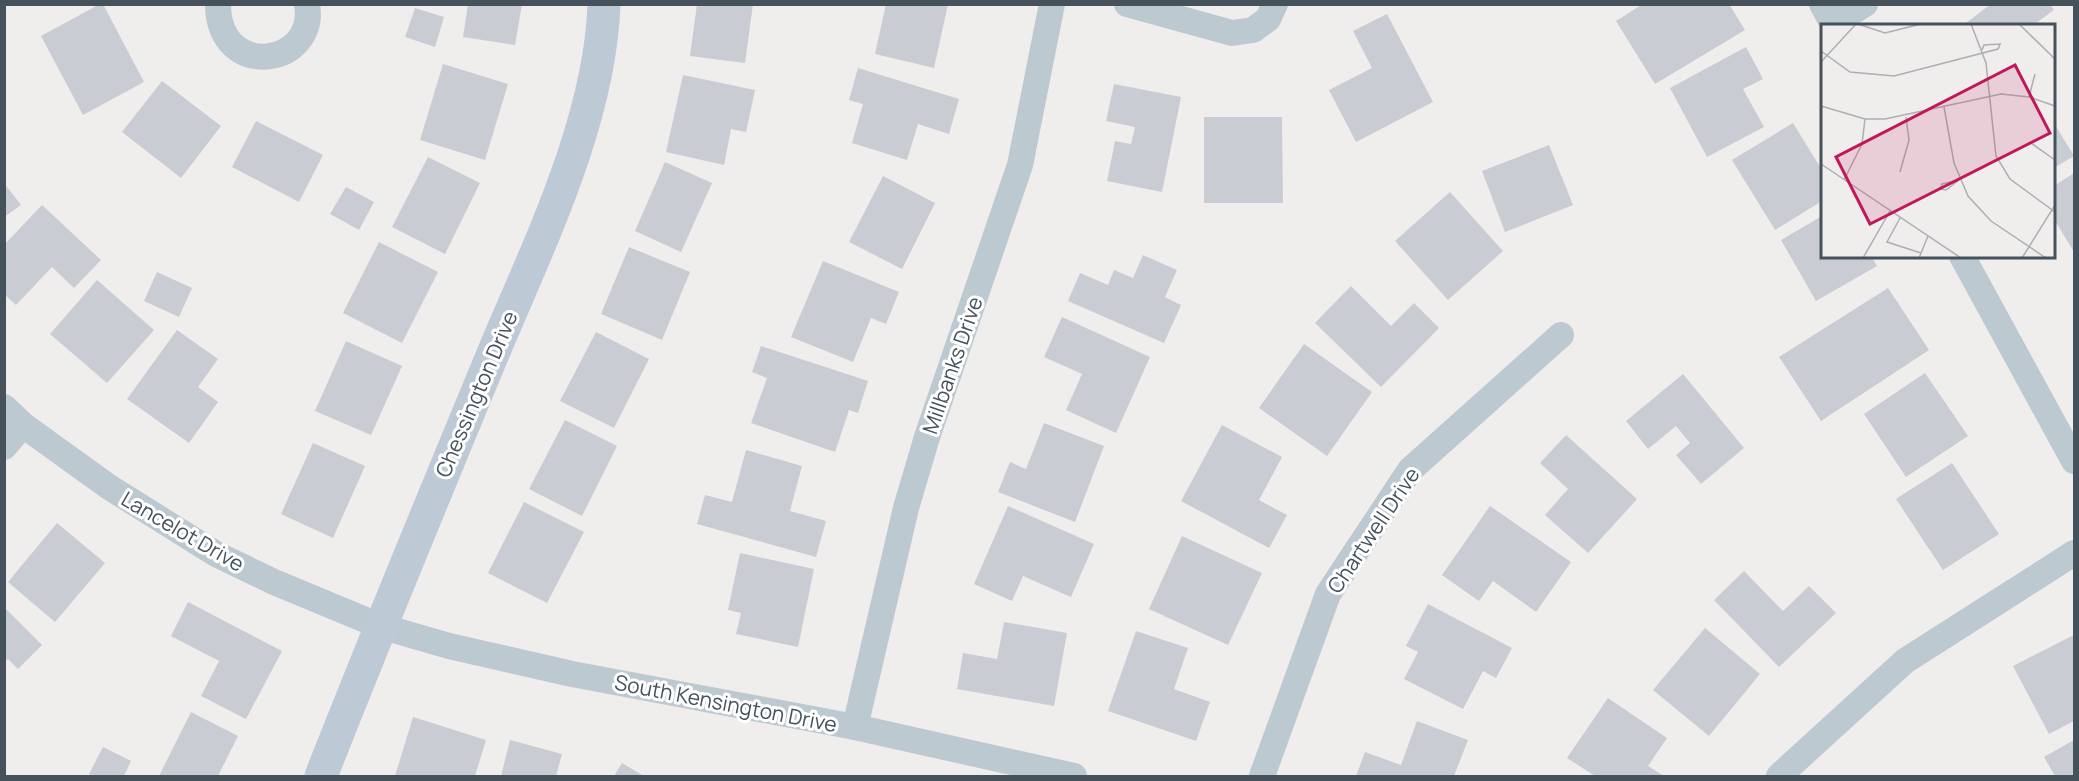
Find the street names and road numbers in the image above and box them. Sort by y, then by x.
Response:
street label: Millbanks Drive [915,293,989,437]
street label: Chessington Drive [428,307,524,481]
street label: Chartwell Drive [1321,462,1425,598]
street label: Lancelot Drive [117,485,249,577]
street label: South Kensington Drive [612,668,840,738]

